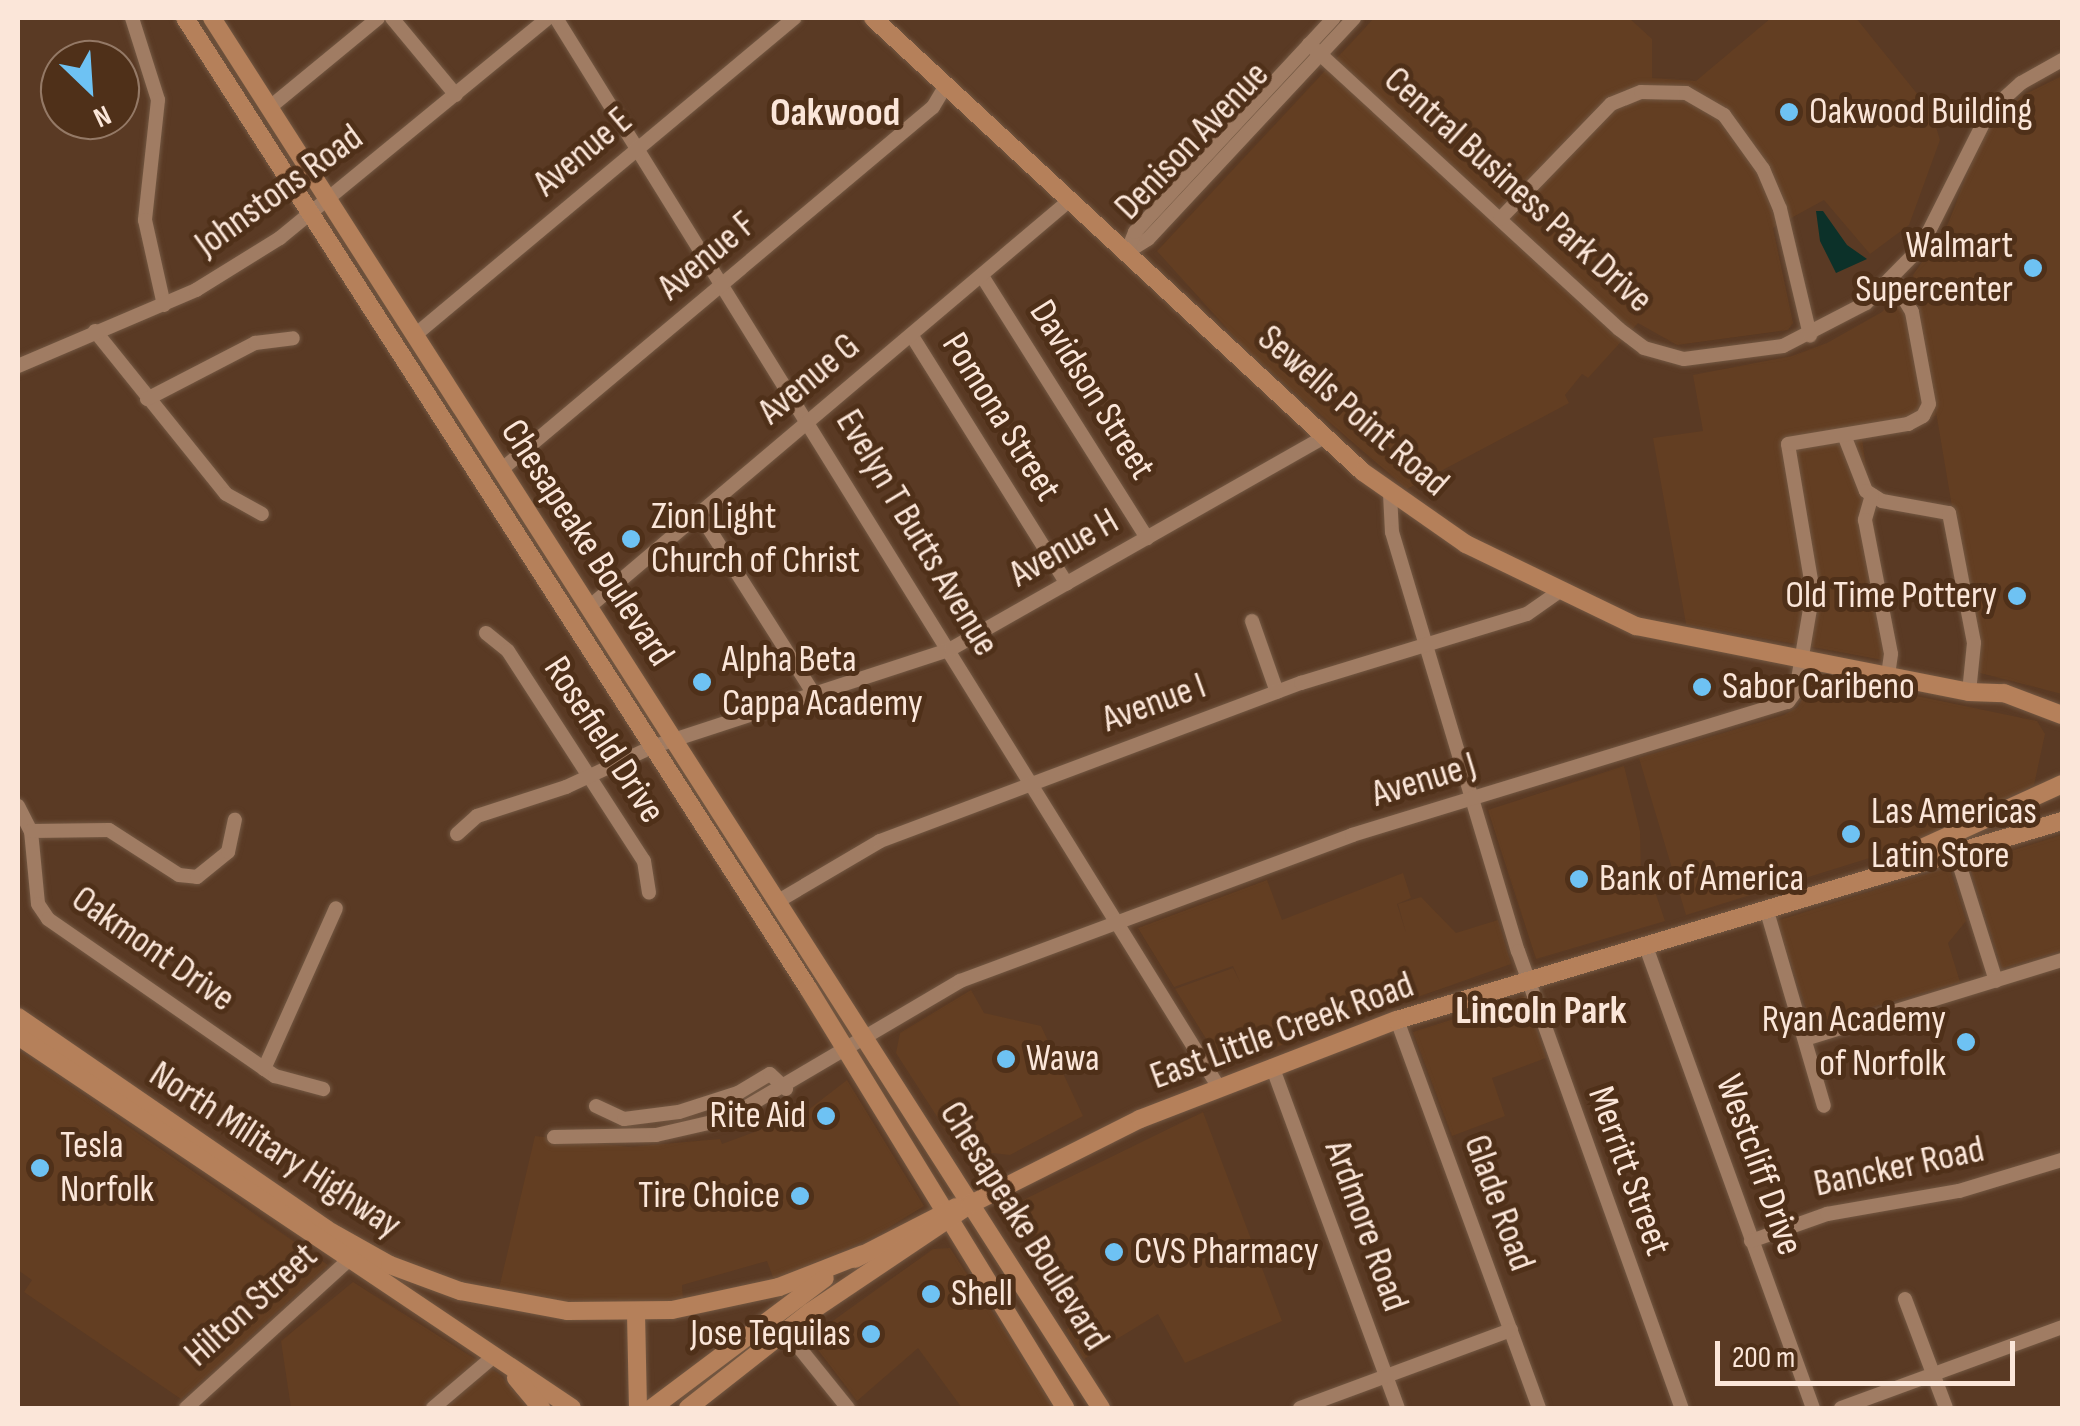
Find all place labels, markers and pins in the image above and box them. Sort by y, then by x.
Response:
place label: Oakwood Building [1809,89,2032,135]
marker: Oakwood Building [1778,101,1800,123]
place label: Walmart Supercenter [1855,223,2013,312]
marker: Walmart Supercenter [2022,257,2044,279]
place label: Zion Light Church of Christ [651,494,860,584]
marker: Zion Light Church of Christ [620,528,642,550]
place label: Old Time Pottery [1785,573,1997,619]
marker: Old Time Pottery [2006,585,2028,607]
place label: Alpha Beta Cappa Academy [722,637,923,726]
place label: Sabor Caribeno [1722,664,1915,710]
marker: Alpha Beta Cappa Academy [691,671,713,693]
marker: Sabor Caribeno [1691,676,1713,698]
place label: Las Americas Latin Store [1871,789,2037,878]
marker: Las Americas Latin Store [1840,823,1862,845]
place label: Bank of America [1599,856,1804,902]
marker: Bank of America [1568,868,1590,890]
place label: Ryan Academy of Norfolk [1762,997,1946,1086]
marker: Ryan Academy of Norfolk [1955,1031,1977,1053]
place label: Wawa [1026,1036,1100,1082]
marker: Wawa [995,1048,1017,1070]
place label: Rite Aid [710,1093,806,1139]
marker: Rite Aid [815,1105,837,1127]
place label: Tesla Norfolk [60,1123,154,1212]
marker: Tesla Norfolk [29,1157,51,1179]
place label: Tire Choice [638,1173,780,1219]
marker: Tire Choice [789,1185,811,1207]
place label: CVS Pharmacy [1134,1229,1319,1275]
marker: CVS Pharmacy [1103,1241,1125,1263]
place label: Shell [951,1271,1013,1317]
marker: Shell [920,1283,942,1305]
place label: Jose Tequilas [690,1311,851,1357]
marker: Jose Tequilas [860,1323,882,1345]

